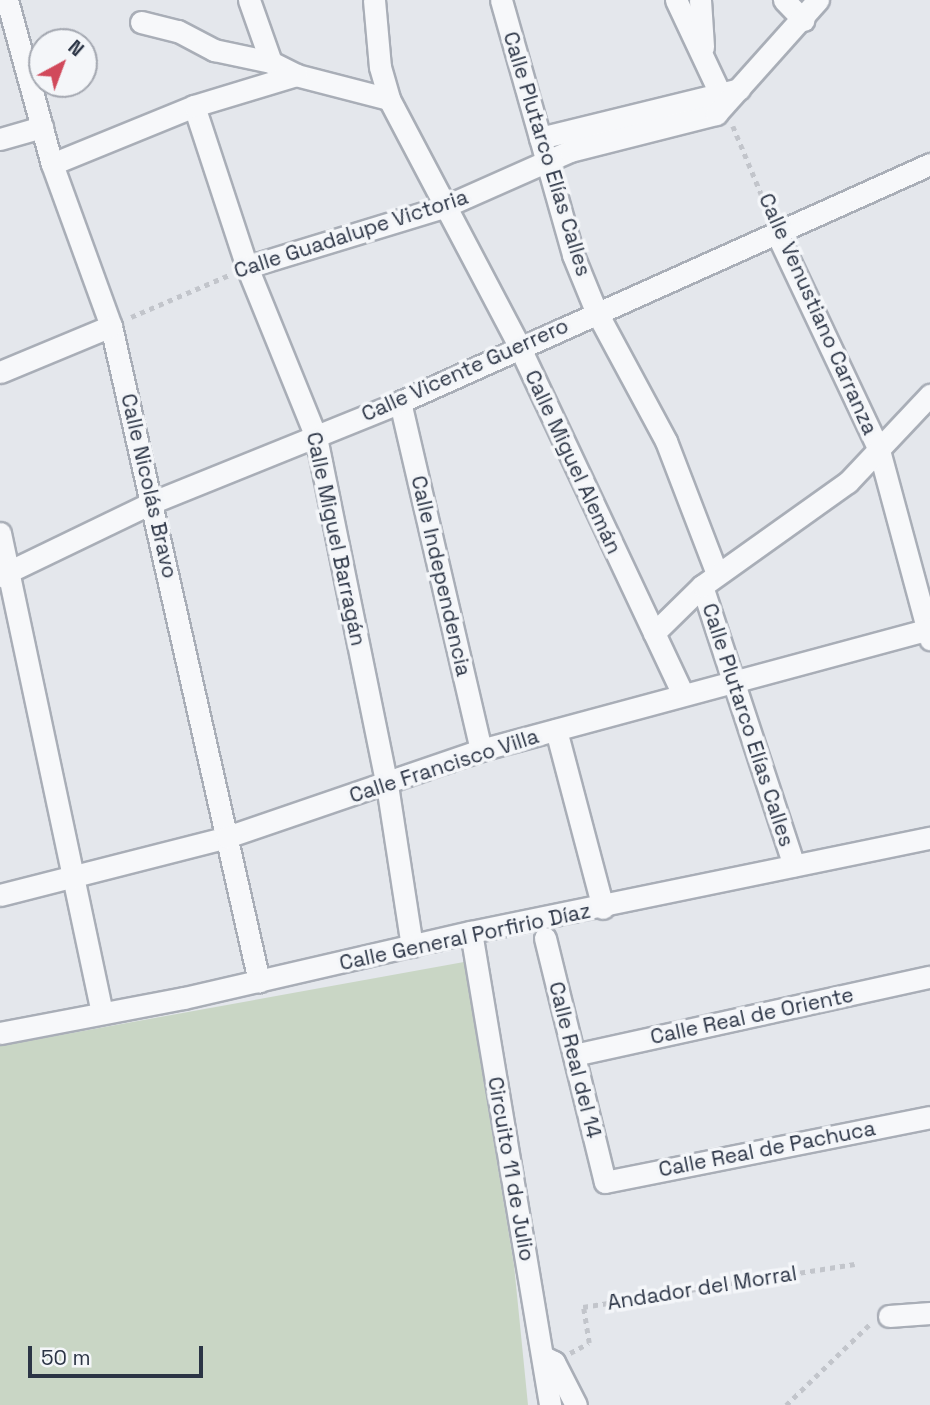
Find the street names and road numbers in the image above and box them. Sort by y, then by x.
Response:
street label: Calle Plutarco Elías Calles [498,29,596,279]
street label: Calle Guadalupe Victoria [231,184,471,284]
street label: Calle Venustiano Carranza [753,189,883,439]
street label: Calle Vicente Guerrero [358,313,572,427]
street label: Calle Miguel Alemán [519,366,627,558]
street label: Calle Nicolás Bravo [115,391,183,581]
street label: Calle Miguel Barragán [301,430,371,648]
street label: Calle Independencia [406,473,476,679]
street label: Calle Plutarco Elías Calles [697,600,799,850]
street label: Calle Francisco Villa [346,723,542,809]
street label: Calle General Porfirio Díaz [337,898,593,976]
street label: Calle Real del 14 [543,979,607,1141]
street label: Calle Real de Oriente [648,982,856,1050]
street label: Circuito 11 de Julio [482,1075,540,1263]
street label: Calle Real de Pachuca [656,1116,878,1182]
street label: Andador del Morral [605,1261,799,1315]

